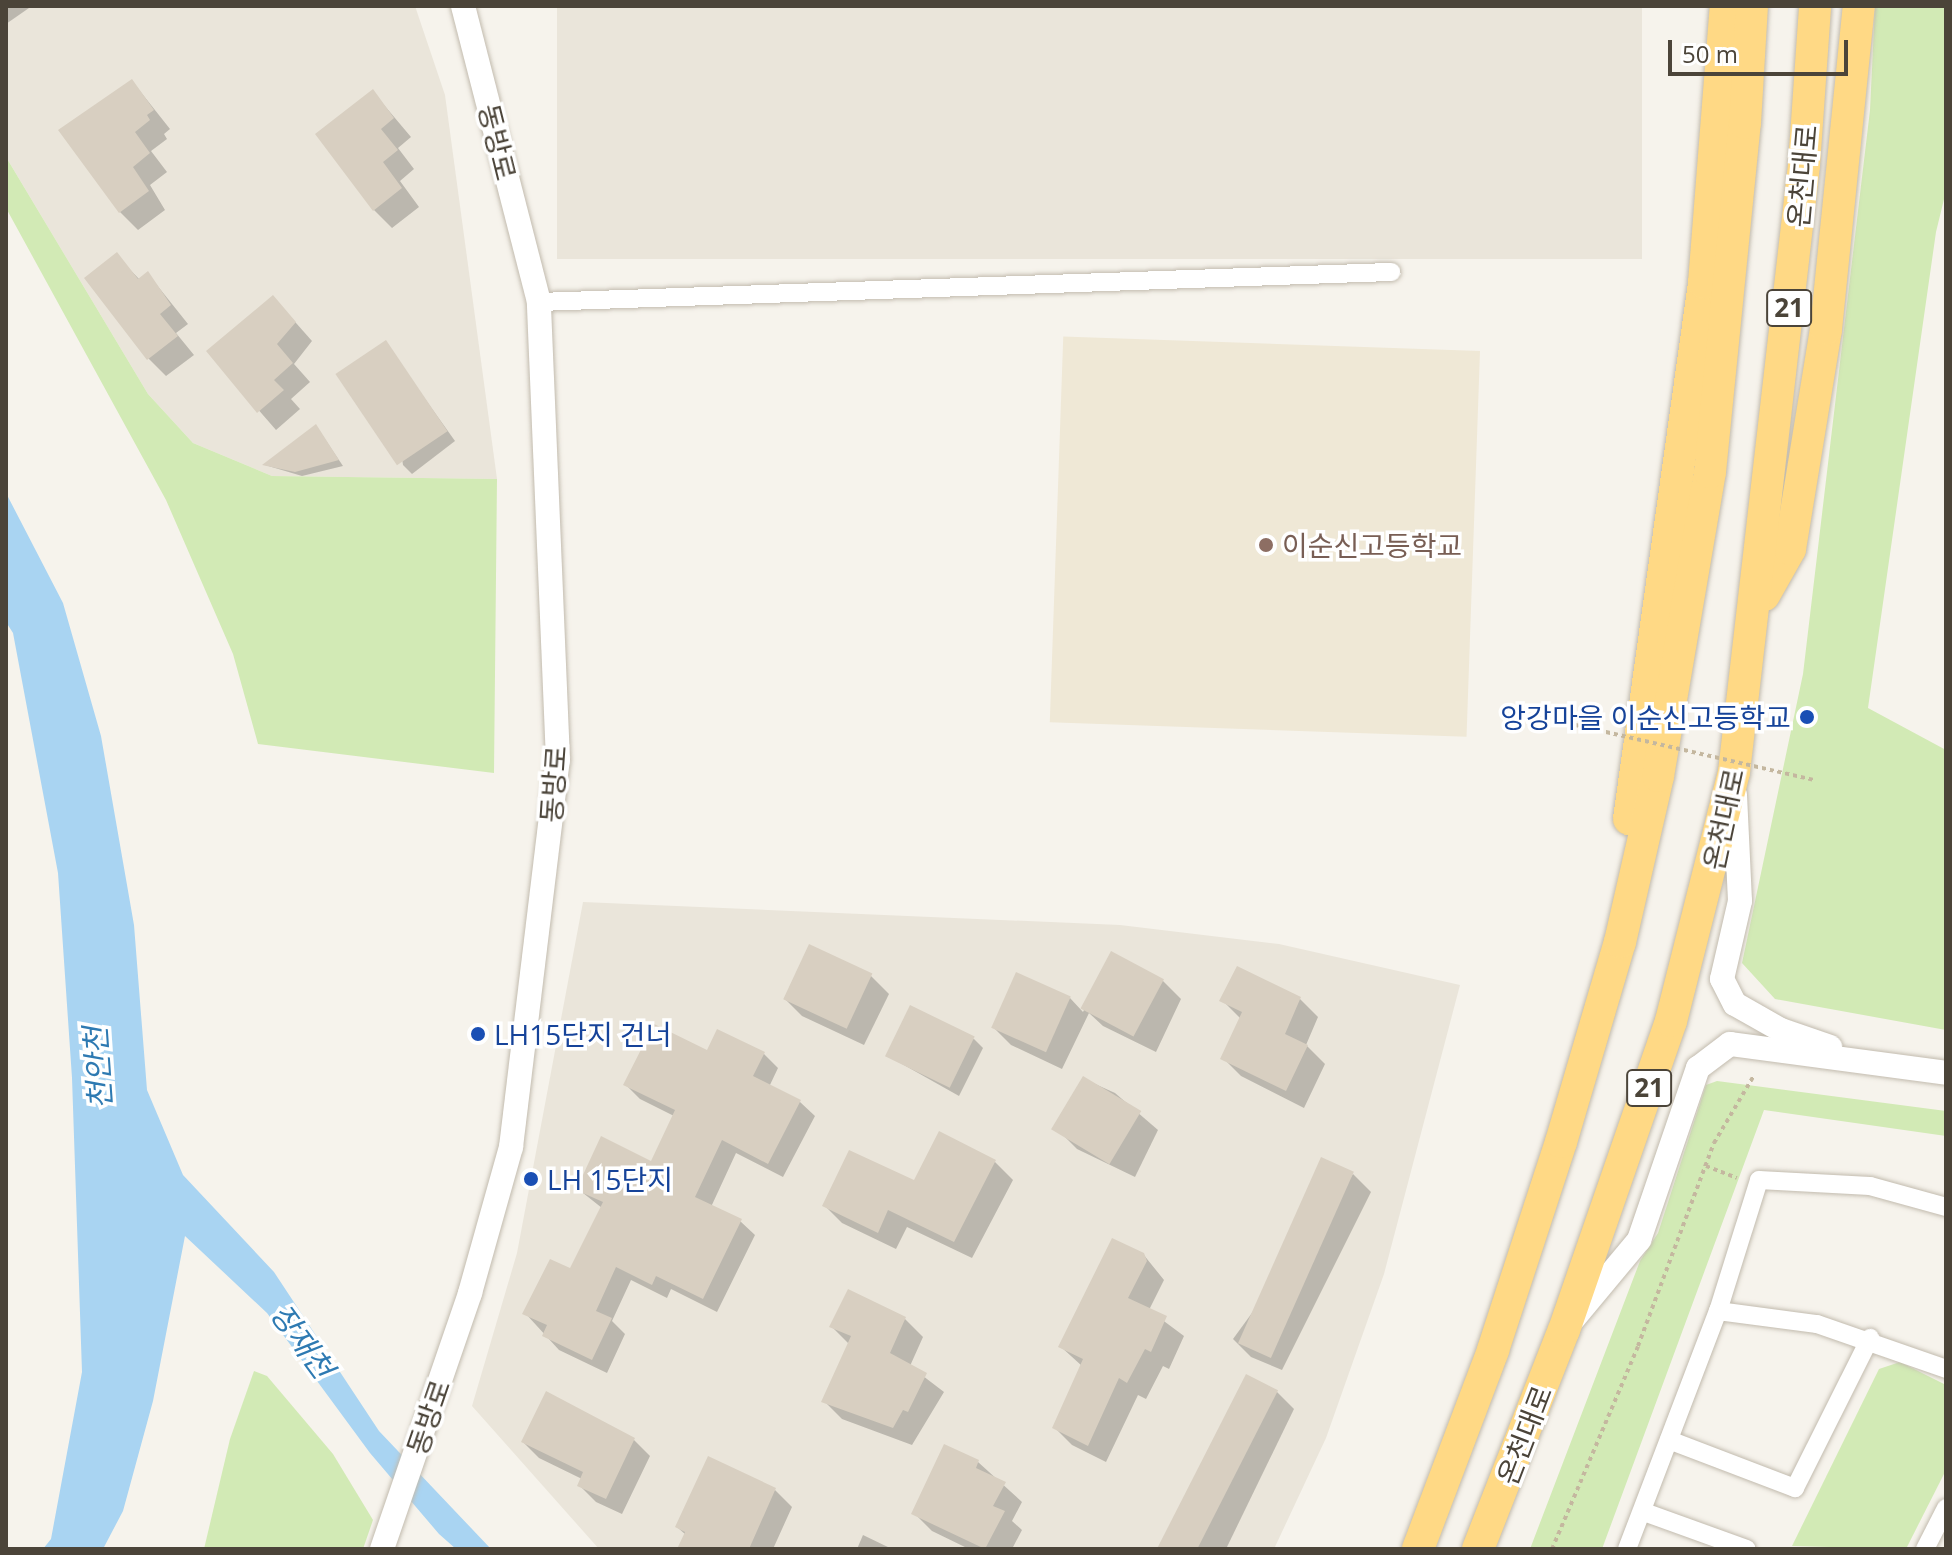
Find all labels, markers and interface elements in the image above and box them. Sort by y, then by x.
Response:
scale bar [1672,24,1852,74]
text: 50 m [1682,37,1738,70]
street label: 동방로 [472,100,524,184]
street label: 온천대로 [1781,123,1823,229]
road number: 21 [1765,286,1813,330]
place label: 이순신고등학교 [1282,528,1462,562]
marker: 이순신고등학교 [1257,536,1275,554]
place label: 앙강마을 이순신고등학교 [1500,700,1791,734]
marker: 앙강마을 이순신고등학교 [1798,708,1816,726]
street label: 동방로 [534,744,572,824]
street label: 온천대로 [1696,765,1750,873]
place label: LH15단지 건너 [494,1017,672,1051]
water label: 천안천 [77,1025,119,1111]
marker: LH15단지 건너 [469,1025,487,1043]
road number: 21 [1625,1066,1673,1110]
place label: LH 15단지 [547,1162,673,1196]
marker: LH 15단지 [522,1170,540,1188]
water label: 장재천 [263,1297,341,1385]
street label: 동방로 [400,1375,456,1459]
street label: 온천대로 [1490,1381,1558,1489]

